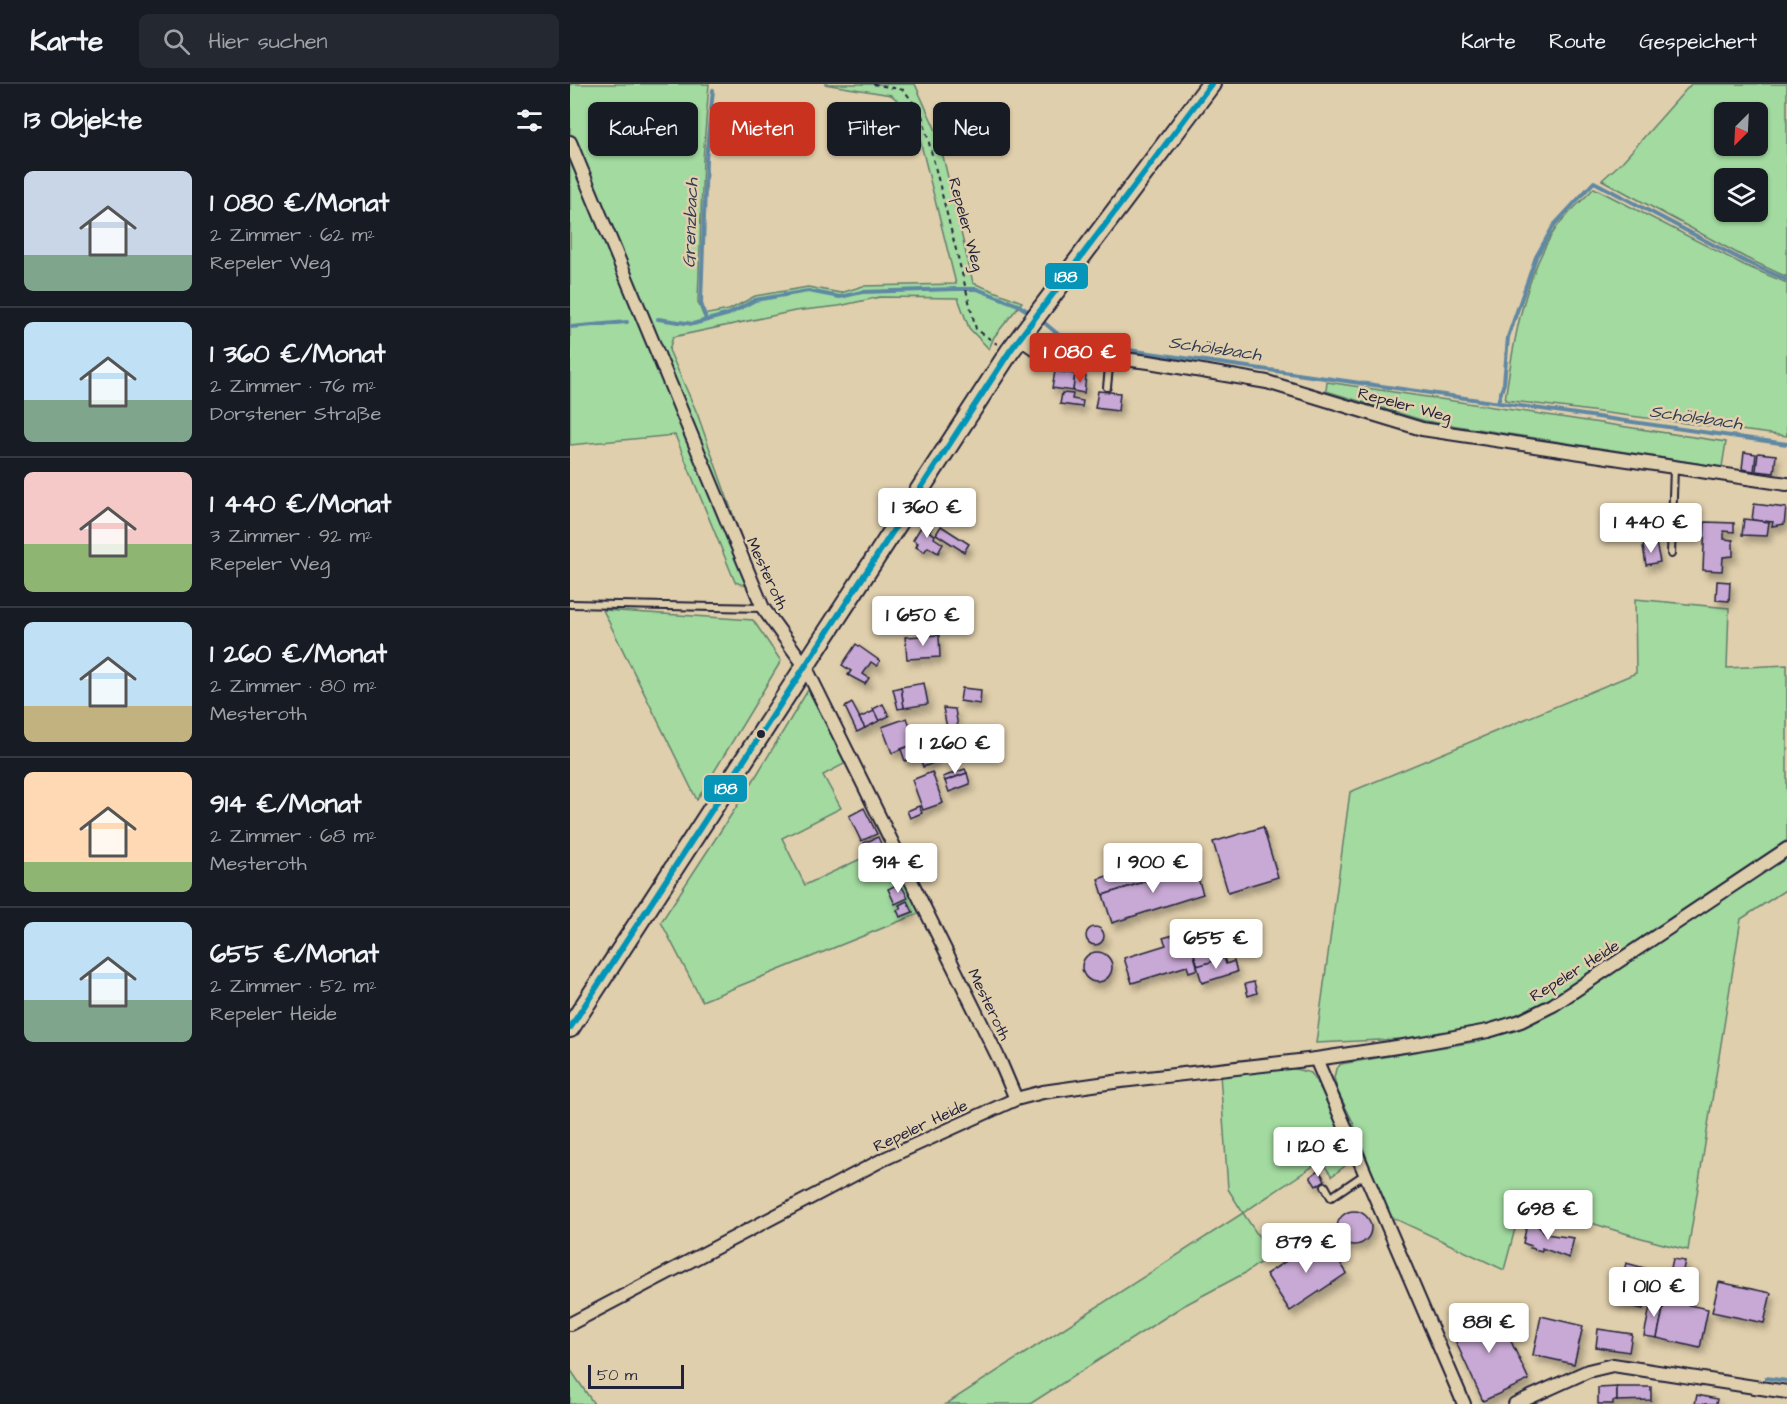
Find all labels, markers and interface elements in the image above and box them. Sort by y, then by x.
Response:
search box [139,14,559,68]
text: Karte [30,22,103,61]
icon: search [160,25,193,58]
text: Hier suchen [208,26,328,57]
text: Karte [1461,27,1516,56]
text: Route [1549,27,1606,56]
text: Gespeichert [1639,27,1757,56]
text: 13 Objekte [24,102,142,138]
chip: Kaufen [588,102,698,156]
chip: Mieten [710,102,815,156]
chip: Filter [827,102,921,156]
chip: Neu [933,102,1010,156]
north arrow [1714,102,1768,156]
map controls [1714,102,1768,222]
icon: filters [513,104,546,137]
button: layers [1714,168,1768,222]
street label: Repeler Weg [942,175,989,274]
water label: Grenzbach [676,177,705,268]
text: 1 080 €/Monat [210,185,389,221]
icon: home [72,195,144,267]
text: 2 Zimmer · 62 m² [210,221,375,249]
text: Repeler Weg [210,249,330,277]
line badge: 188 [1044,262,1089,290]
text: 188 [1055,266,1078,288]
water label: Schölsbach [1167,330,1264,368]
pin: 1 080 € [1025,333,1135,384]
text: 1 360 €/Monat [210,336,385,372]
text: 1 080 € [1044,338,1116,366]
icon: home [72,346,144,418]
text: 2 Zimmer · 76 m² [210,372,376,400]
street label: Repeler Weg [1355,382,1454,429]
water label: Schölsbach [1648,399,1745,437]
text: Dorstener Straße [210,400,381,428]
text: 1 440 €/Monat [210,486,391,522]
pin: 1 360 € [872,488,982,539]
text: 1 360 € [892,493,962,521]
icon: home [72,496,144,568]
pin: 1 440 € [1596,503,1706,554]
text: 1 440 € [1614,508,1688,536]
text: 3 Zimmer · 92 m² [210,522,373,550]
street label: Mesteroth [741,534,793,613]
text: Repeler Weg [210,550,330,578]
pin: 1 650 € [868,596,978,647]
text: 1 650 € [886,601,960,629]
text: 1 260 €/Monat [210,636,387,672]
icon: home [72,646,144,718]
text: 2 Zimmer · 80 m² [210,672,377,700]
text: Mesteroth [210,700,307,728]
pin: 1 260 € [900,724,1010,775]
unlabelled marker [755,728,767,740]
text: 1 260 € [919,729,991,757]
line badge: 188 [703,774,748,803]
text: 188 [715,778,738,800]
text: 914 €/Monat [210,786,362,822]
icon: home [72,796,144,868]
text: 2 Zimmer · 68 m² [210,822,377,850]
pin: 914 € [856,843,940,894]
pin: 1 900 € [1098,843,1208,894]
text: 914 € [872,848,924,876]
text: 1 900 € [1117,848,1189,876]
text: Mesteroth [210,850,307,878]
pin: 655 € [1174,919,1258,970]
text: 655 € [1184,924,1248,952]
street label: Repeler Heide [1526,934,1624,1007]
text: 655 €/Monat [210,936,379,972]
icon: home [72,946,144,1018]
street label: Mesteroth [962,965,1016,1044]
text: 2 Zimmer · 52 m² [210,972,377,1000]
text: Repeler Heide [210,1000,337,1028]
street label: Repeler Heide [870,1094,971,1157]
pin: 1 120 € [1263,1127,1373,1178]
text: 1 120 € [1287,1132,1349,1160]
pin: 698 € [1506,1190,1590,1241]
text: 698 € [1518,1195,1578,1223]
pin: 879 € [1264,1223,1348,1274]
text: 879 € [1276,1228,1336,1256]
pin: 1 010 € [1599,1267,1709,1318]
text: 1 010 € [1623,1272,1685,1300]
pin: 881 € [1447,1303,1531,1354]
text: 881 € [1463,1308,1515,1336]
scale bar [588,1362,684,1390]
text: 50 m [597,1364,637,1386]

